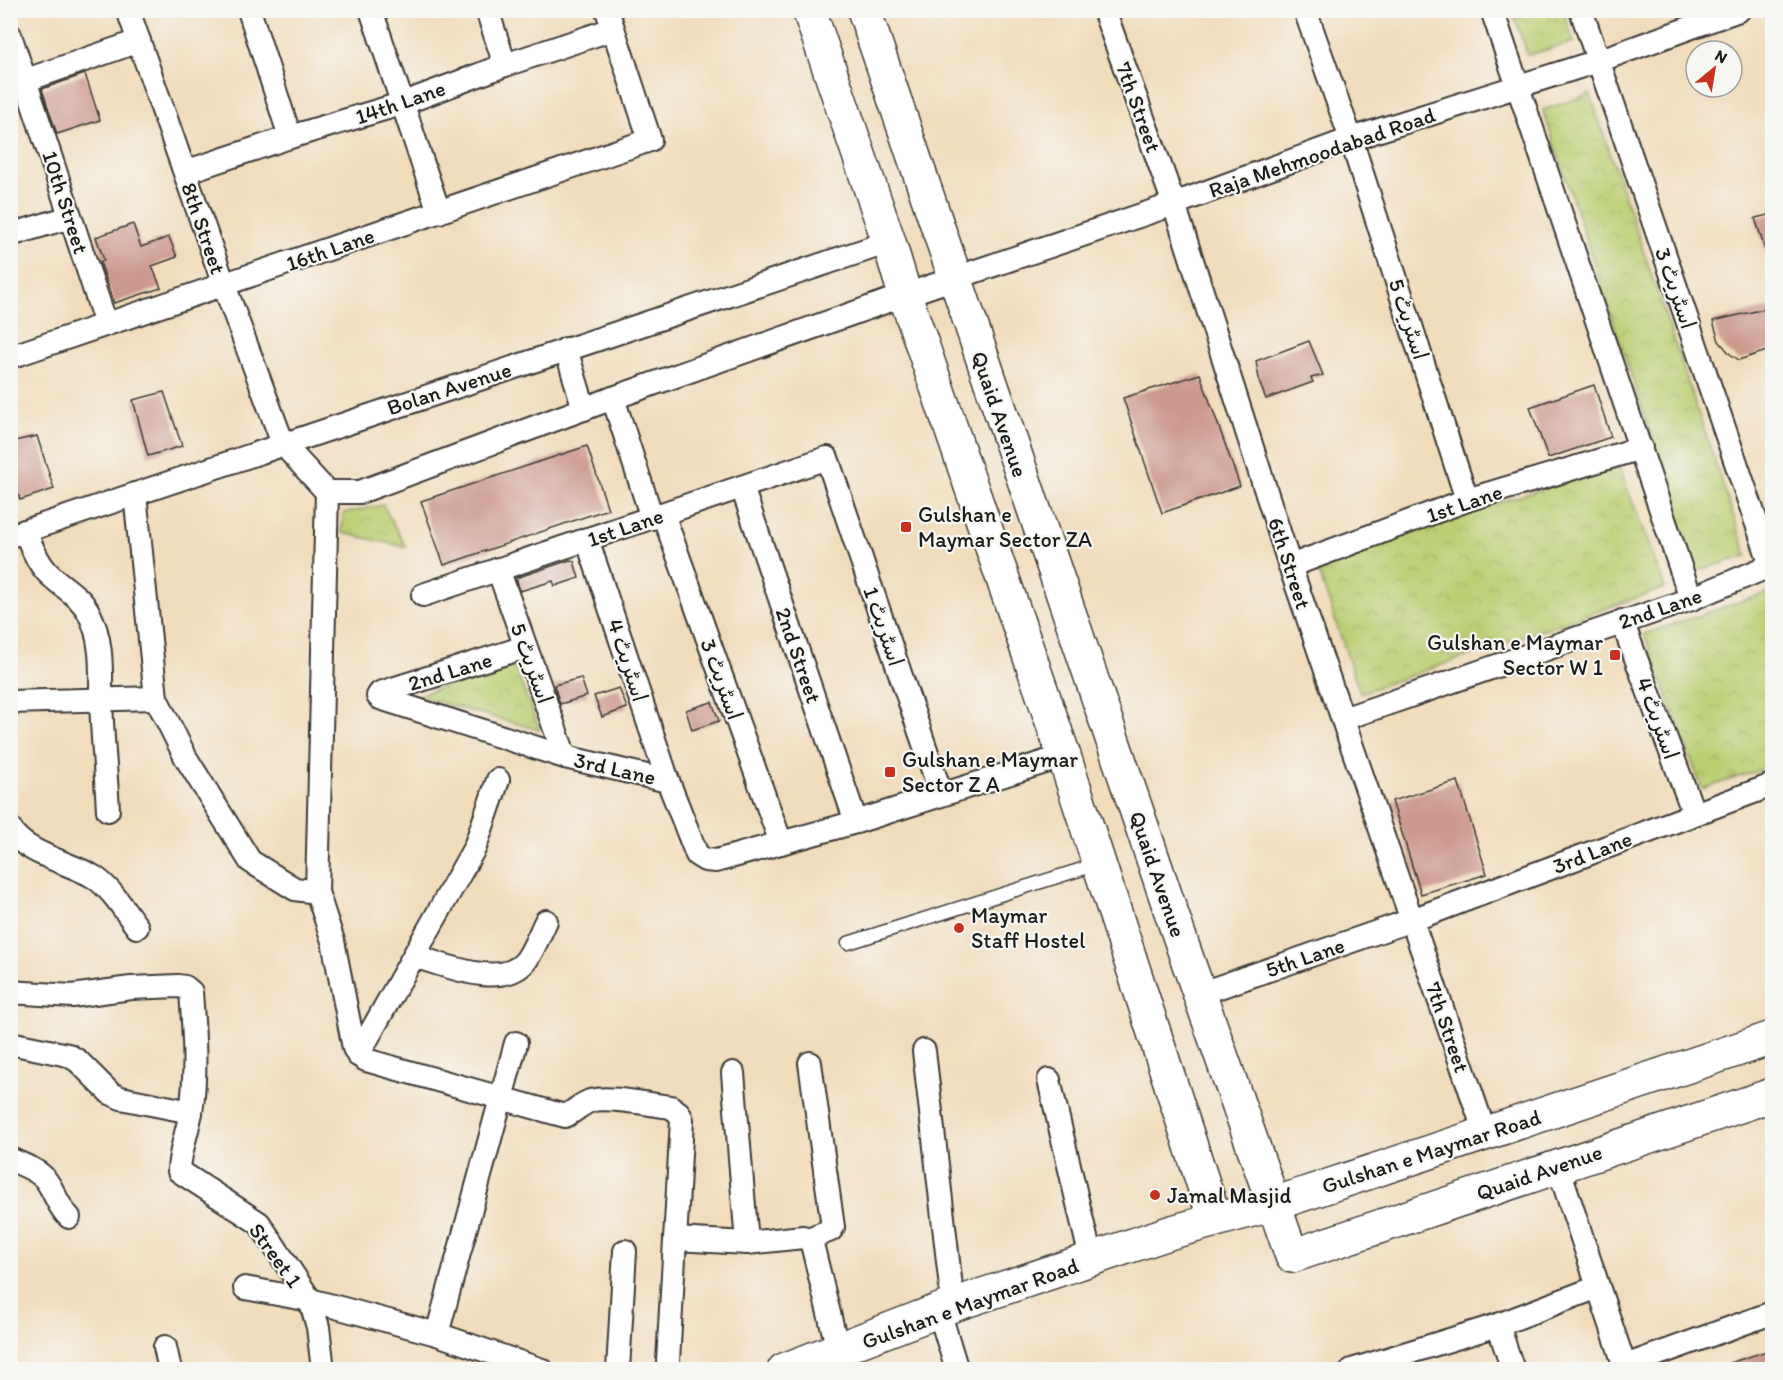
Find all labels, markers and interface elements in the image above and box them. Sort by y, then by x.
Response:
north arrow [1684,39,1744,99]
text: N [1712,46,1731,67]
street label: 7th Street [1110,58,1167,156]
street label: 14th Lane [352,75,449,130]
street label: Raja Mehmoodabad Road [1205,101,1439,204]
street label: 10th Street [36,147,95,257]
street label: 8th Street [175,179,232,277]
street label: 16th Lane [282,222,378,277]
street label: اسٹریٹ 3 [1649,244,1702,332]
street label: اسٹریٹ 5 [1383,275,1434,363]
street label: Quaid Avenue [965,348,1034,481]
street label: Bolan Avenue [384,356,515,421]
street label: 1st Lane [1423,478,1506,529]
place label: Gulshan e Maymar Sector ZA [918,501,1092,553]
street label: 1st Lane [584,502,667,553]
street label: 6th Street [1262,514,1317,612]
marker: Gulshan e Maymar Sector ZA [899,520,913,534]
street label: 2nd Lane [1615,582,1705,635]
street label: اسٹریٹ 1 [857,583,910,669]
street label: 2nd Street [770,604,827,706]
street label: اسٹریٹ 4 [602,615,654,705]
street label: اسٹریٹ 5 [505,619,559,707]
place label: Gulshan e Maymar Sector W 1 [1427,629,1603,681]
street label: اسٹریٹ 3 [694,635,749,723]
street label: 2nd Lane [405,646,495,697]
marker: Gulshan e Maymar Sector W 1 [1608,648,1622,662]
street label: اسٹریٹ 4 [1630,673,1685,763]
street label: 3rd Lane [571,746,658,791]
place label: Gulshan e Maymar Sector Z A [902,746,1078,798]
marker: Gulshan e Maymar Sector Z A [883,765,897,779]
street label: Quaid Avenue [1123,808,1192,941]
street label: 3rd Lane [1549,825,1636,880]
place label: Maymar Staff Hostel [971,902,1085,954]
marker: Maymar Staff Hostel [952,921,966,935]
street label: 5th Lane [1262,931,1348,984]
street label: 7th Street [1419,978,1476,1076]
street label: Gulshan e Maymar Road [1318,1103,1544,1200]
street label: Quaid Avenue [1473,1138,1606,1207]
place label: Jamal Masjid [1167,1182,1291,1209]
marker: Jamal Masjid [1148,1188,1162,1202]
street label: Street 1 [243,1218,308,1293]
street label: Gulshan e Maymar Road [858,1252,1082,1355]

